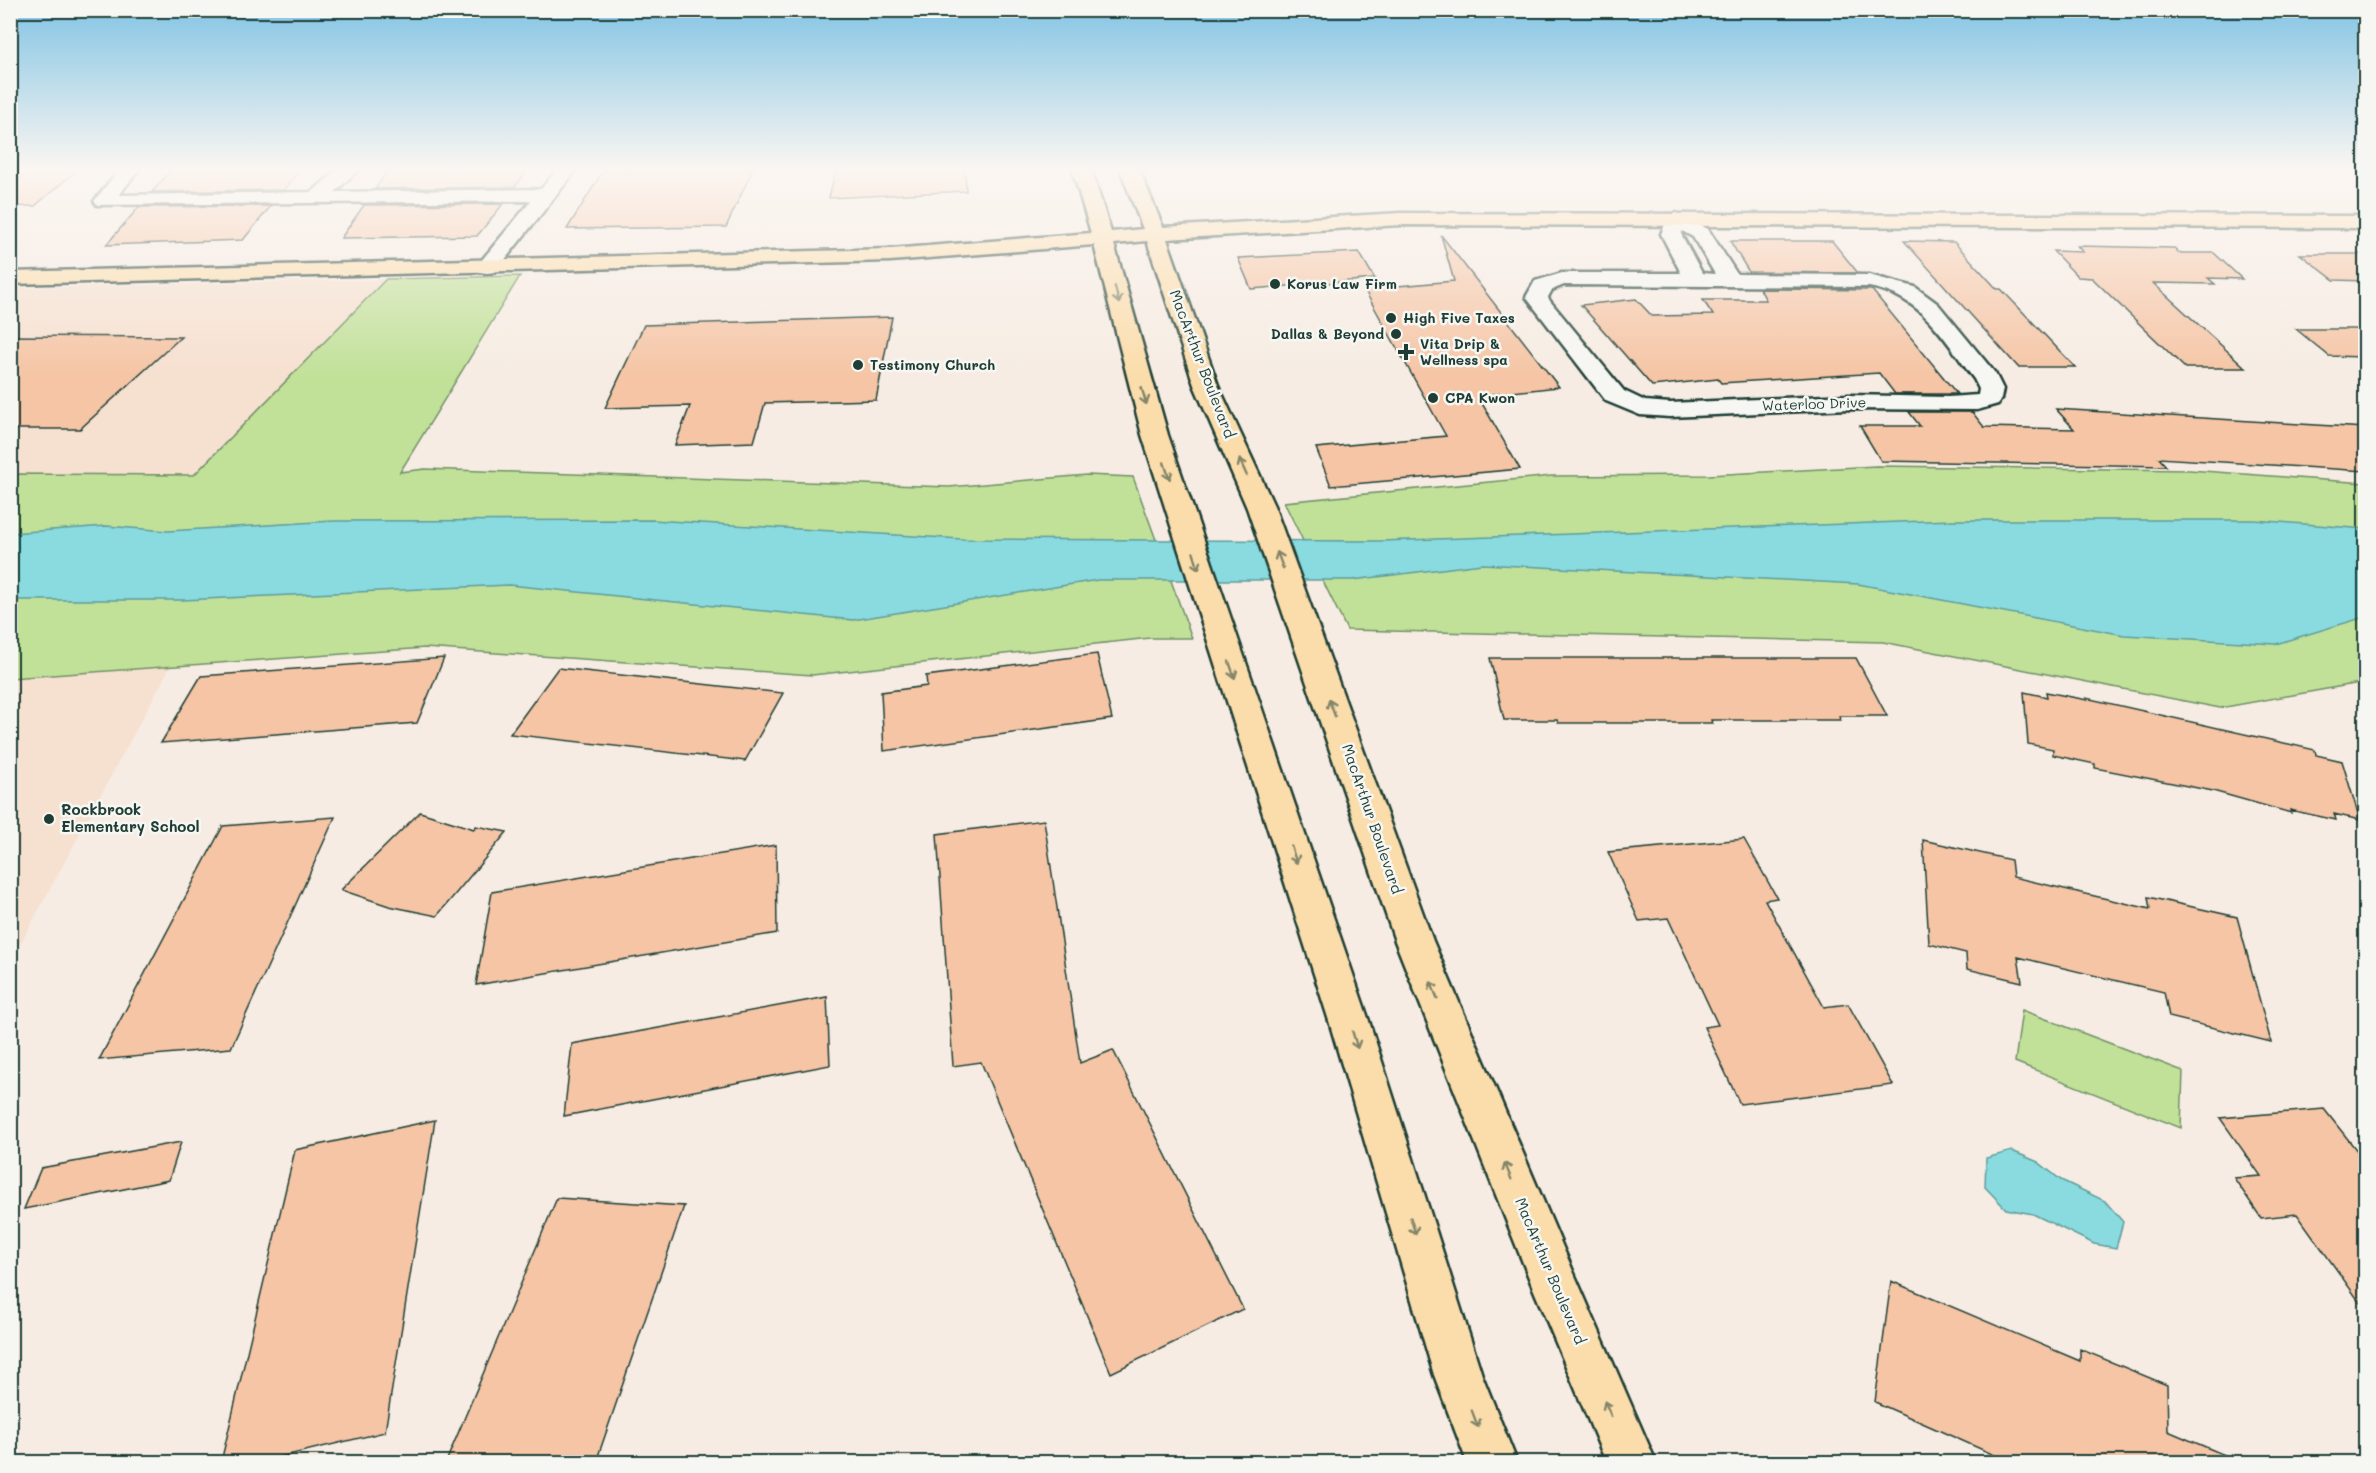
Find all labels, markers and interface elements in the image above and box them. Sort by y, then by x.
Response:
place label: Korus Law Firm [1287,274,1397,293]
marker: Korus Law Firm [1268,277,1282,291]
one-way arrow [1111,285,1123,304]
street label: MacArthur Boulevard [1165,287,1240,441]
place label: High Five Taxes [1403,308,1515,327]
marker: High Five Taxes [1384,311,1398,325]
place label: Dallas & Beyond [1271,324,1384,343]
marker: Dallas & Beyond [1389,327,1403,341]
place label: Vita Drip & Wellness spa [1420,334,1508,369]
marker: Vita Drip & Wellness spa [1397,343,1415,361]
place label: Testimony Church [870,355,995,374]
marker: Testimony Church [851,358,865,372]
one-way arrow [1139,386,1150,405]
place label: CPA Kwon [1445,388,1515,407]
marker: CPA Kwon [1426,391,1440,405]
street label: Waterloo Drive [1761,392,1867,415]
one-way arrow [1236,458,1248,476]
one-way arrow [1163,461,1174,480]
one-way arrow [1191,551,1202,570]
one-way arrow [1274,551,1285,570]
one-way arrow [1227,660,1238,679]
one-way arrow [1326,699,1337,718]
street label: MacArthur Boulevard [1338,741,1408,896]
place label: Rockbrook Elementary School [61,799,200,836]
marker: Rockbrook Elementary School [42,812,56,826]
one-way arrow [1289,845,1300,864]
one-way arrow [1428,982,1439,1000]
one-way arrow [1350,1030,1361,1049]
one-way arrow [1502,1162,1513,1181]
street label: MacArthur Boulevard [1511,1194,1591,1347]
one-way arrow [1408,1216,1419,1235]
one-way arrow [1602,1400,1613,1418]
one-way arrow [1471,1409,1482,1427]

